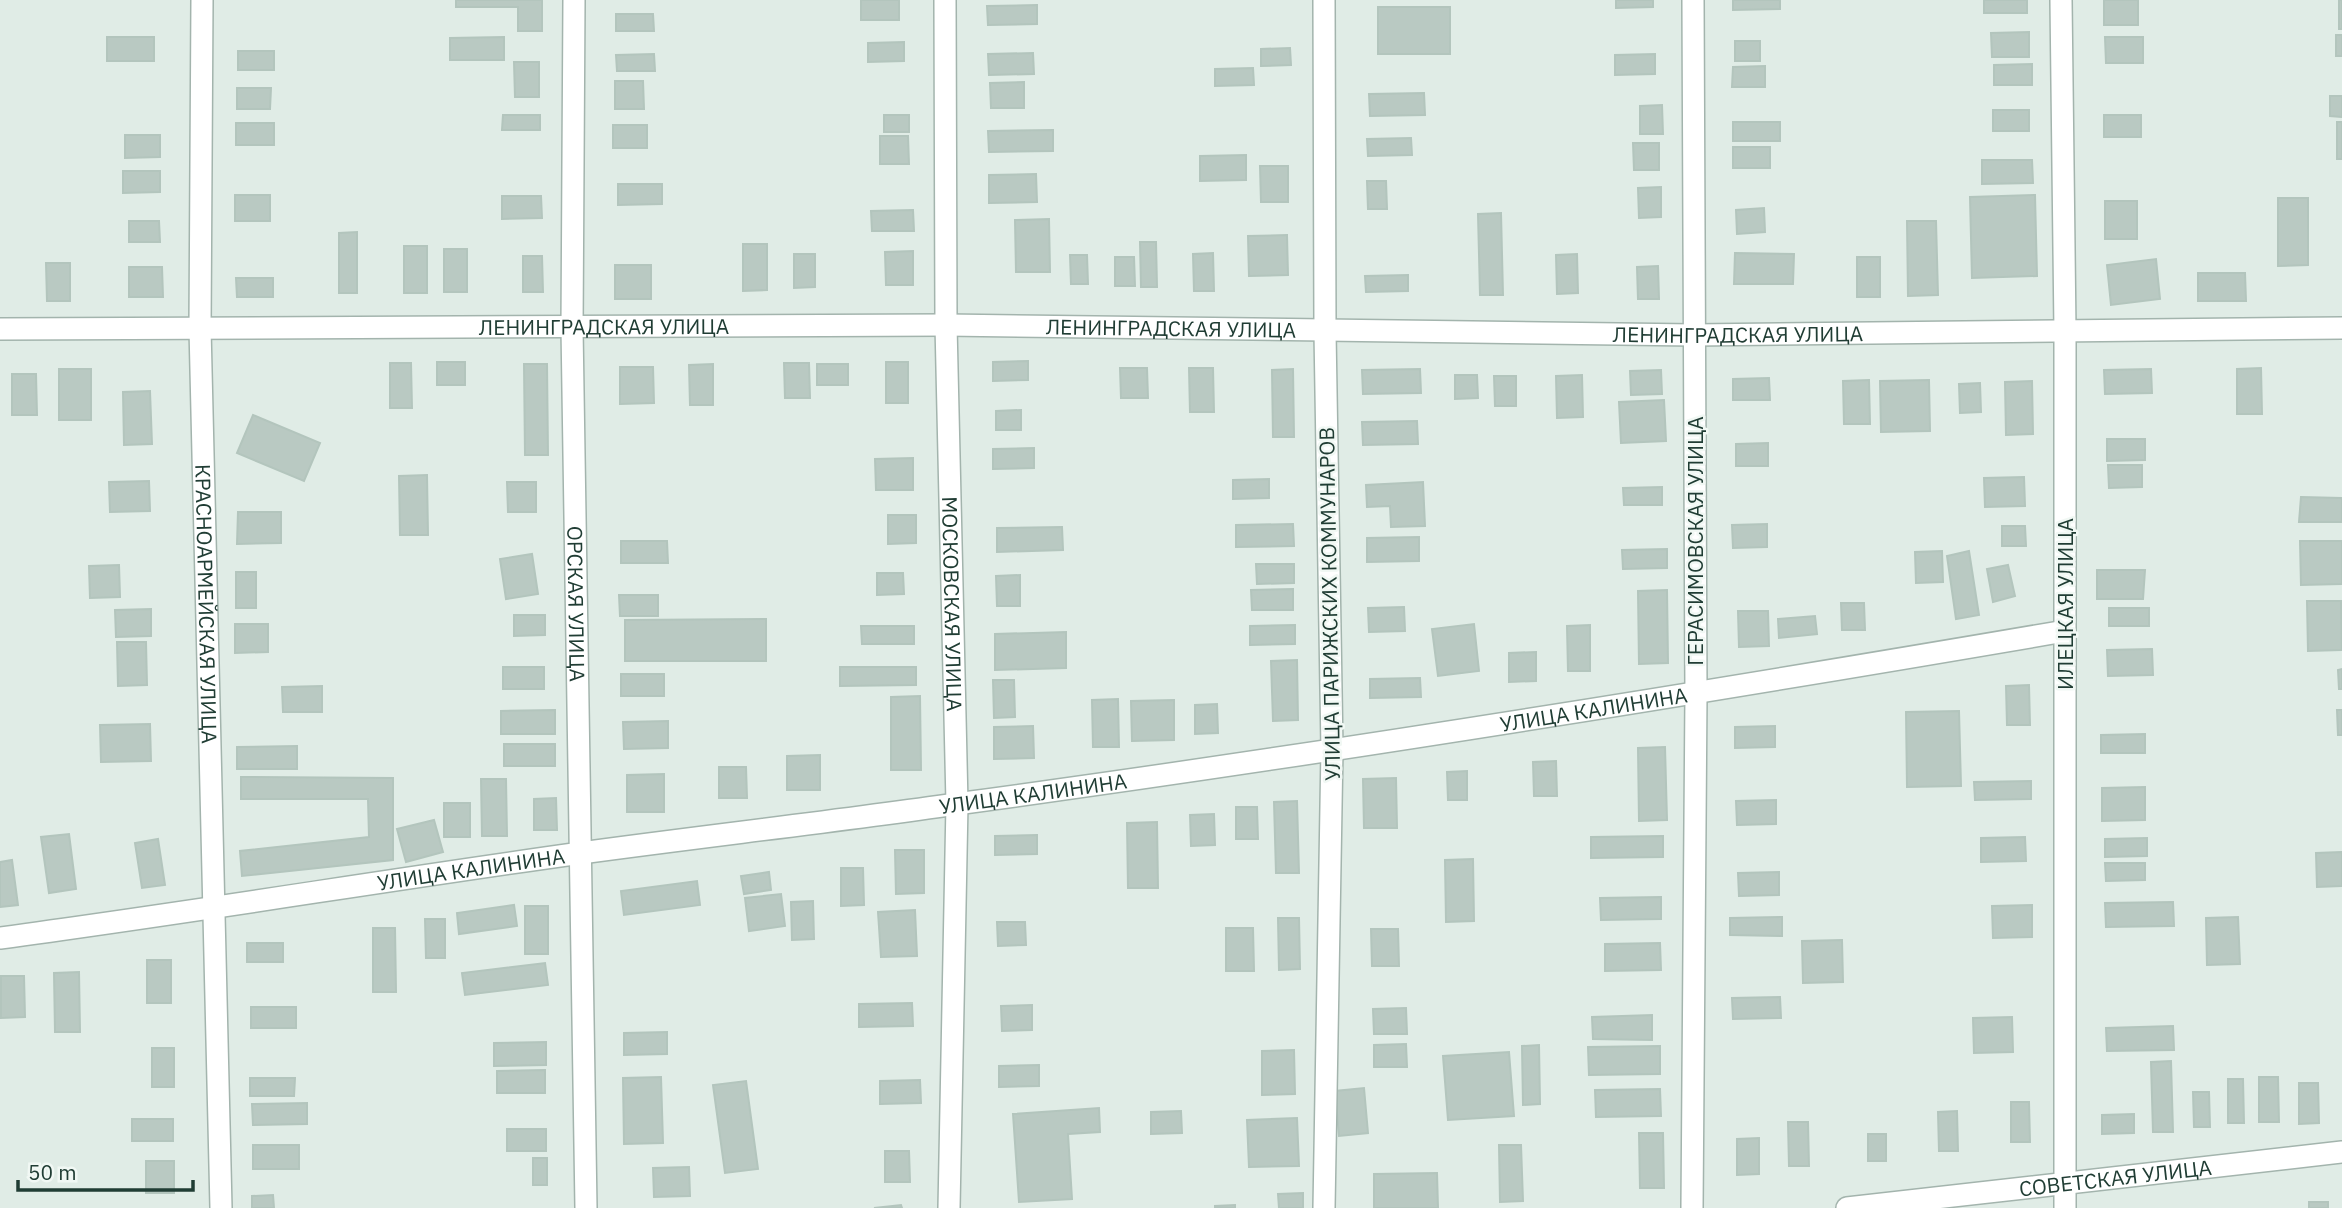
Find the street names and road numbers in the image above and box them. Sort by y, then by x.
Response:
street label: ЛЕНИНГРАДСКАЯ УЛИЦА [479,312,729,341]
street label: ЛЕНИНГРАДСКАЯ УЛИЦА [1046,312,1296,344]
street label: ЛЕНИНГРАДСКАЯ УЛИЦА [1613,319,1863,349]
street label: ГЕРАСИМОВСКАЯ УЛИЦА [1681,416,1709,666]
street label: УЛИЦА ПАРИЖСКИХ КОММУНАРОВ [1312,427,1346,781]
street label: КРАСНОАРМЕЙСКАЯ УЛИЦА [189,464,224,744]
street label: МОСКОВСКАЯ УЛИЦА [936,496,969,712]
street label: ИЛЕЦКАЯ УЛИЦА [2051,518,2079,690]
street label: ОРСКАЯ УЛИЦА [561,526,592,682]
street label: УЛИЦА КАЛИНИНА [1498,680,1689,738]
street label: УЛИЦА КАЛИНИНА [937,766,1129,820]
street label: УЛИЦА КАЛИНИНА [375,841,567,897]
street label: СОВЕТСКАЯ УЛИЦА [2018,1153,2213,1202]

